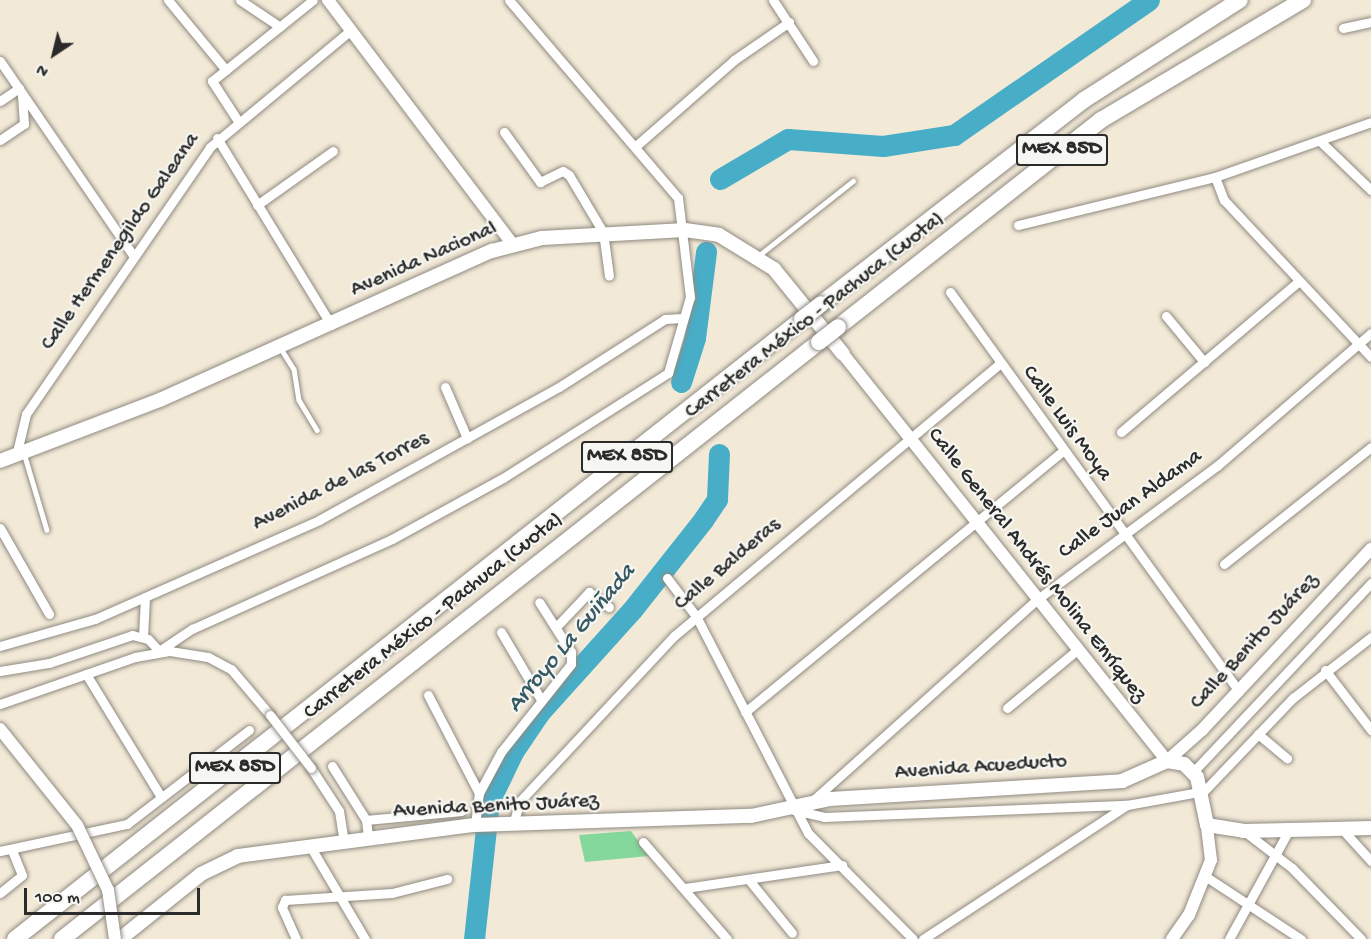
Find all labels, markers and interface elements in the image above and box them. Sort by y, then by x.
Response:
north arrow [24,24,84,84]
text: N [34,58,53,80]
street label: Calle Hermenegildo Galeana [36,128,206,356]
road number: MEX 85D [1016,132,1108,168]
street label: Carretera México - Pachuca (Cuota) [680,206,950,426]
street label: Avenida Nacional [347,216,501,304]
street label: Calle Luis Moya [1015,361,1117,487]
street label: Calle General Andrés Molina Enríquez [920,423,1152,709]
street label: Avenida de las Torres [248,426,434,538]
road number: MEX 85D [580,439,674,475]
street label: Calle Juan Aldama [1054,444,1208,566]
street label: Carretera México - Pachuca (Cuota) [299,507,569,727]
street label: Calle Balderas [669,513,787,617]
water label: Arroyo La Guiñada [501,559,643,719]
street label: Calle Benito Juárez [1185,568,1325,716]
street label: Avenida Acueducto [894,749,1068,787]
road number: MEX 85D [188,750,282,786]
street label: Avenida Benito Juárez [392,788,600,826]
scale bar [27,876,202,914]
text: 100 m [35,888,80,909]

